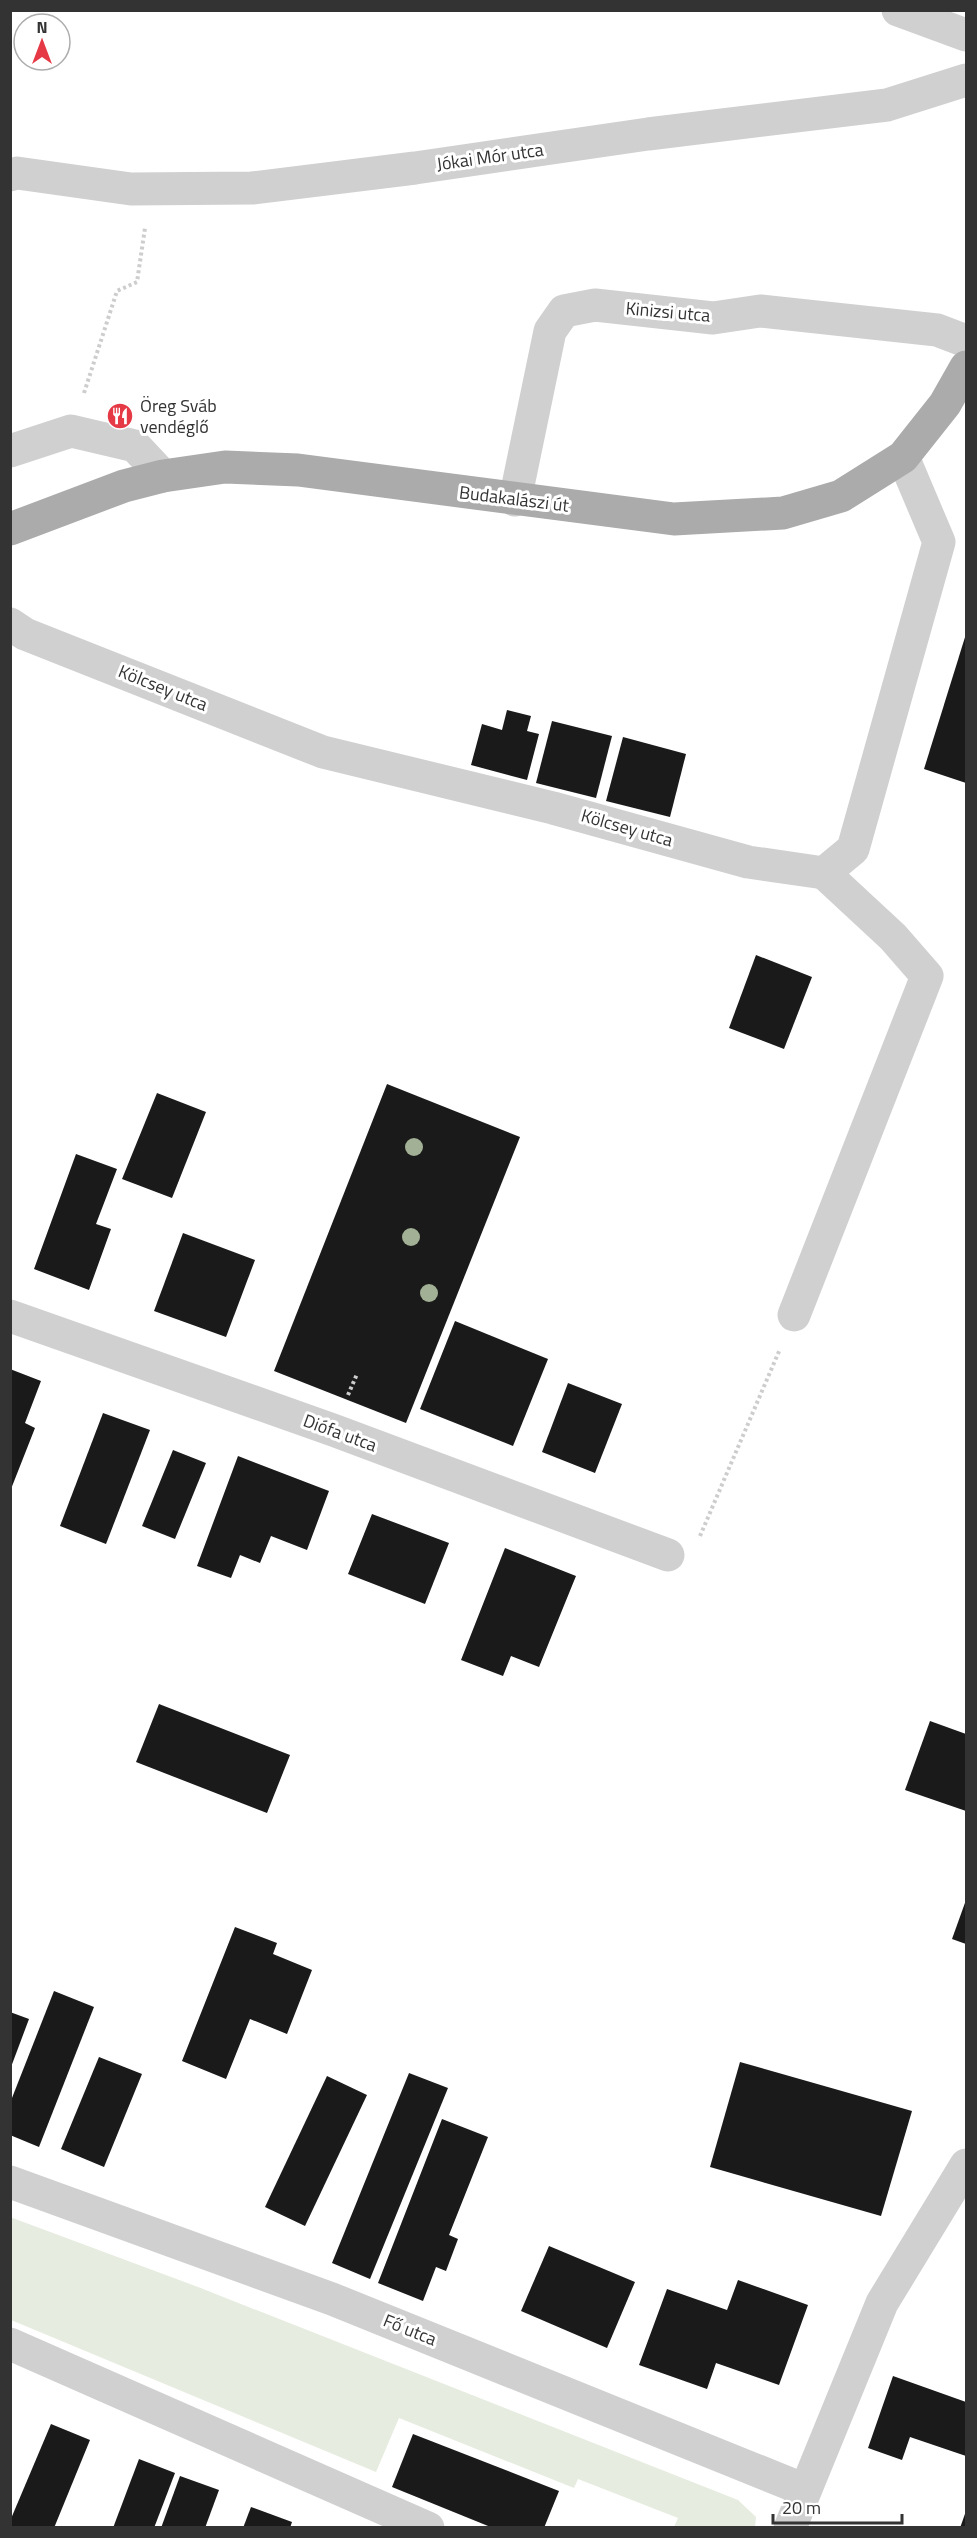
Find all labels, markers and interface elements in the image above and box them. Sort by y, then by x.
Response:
north arrow [12,12,72,72]
text: N [36,15,48,39]
street label: Jókai Mór utca [435,136,545,177]
street label: Kinizsi utca [625,294,712,329]
place label: Öreg Sváb vendéglő [140,392,217,440]
restaurant icon: Öreg Sváb vendéglő [105,401,135,431]
street label: Budakalászi út [458,478,571,519]
street label: Kölcsey utca [114,657,212,718]
street label: Kölcsey utca [578,802,676,853]
street label: Diófa utca [300,1407,381,1458]
street label: Fő utca [379,2307,441,2352]
scale bar [773,2487,902,2525]
text: 20 m [782,2494,821,2521]

